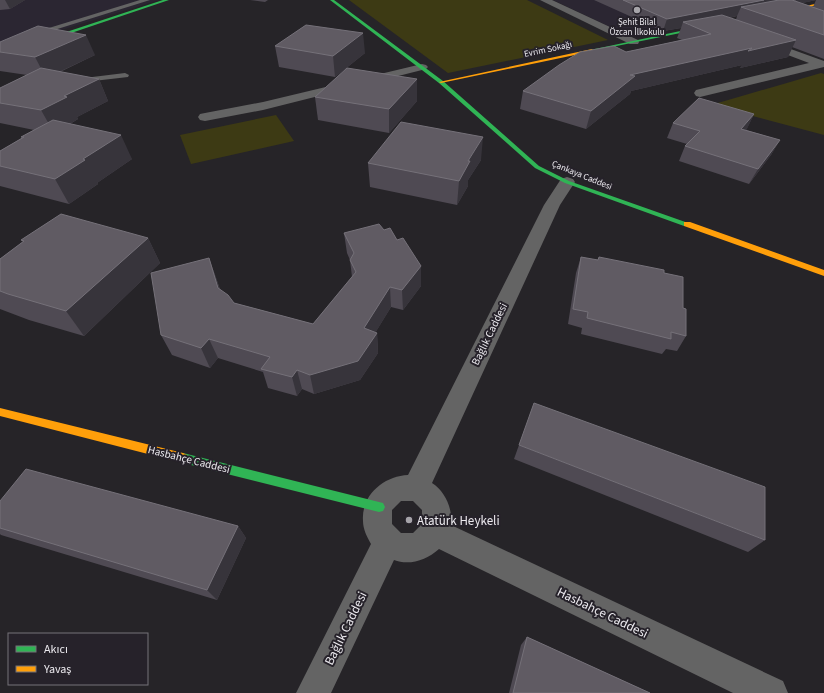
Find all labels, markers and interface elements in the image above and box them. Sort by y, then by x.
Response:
marker: Şehit Bilal Özcan İlkokulu [632,5,642,15]
place label: Şehit Bilal Özcan İlkokulu [609,16,665,39]
street label: Evrim Sokağı [523,38,573,61]
street label: Çankaya Caddesi [550,157,614,193]
street label: Bağlık Caddesi [468,301,511,368]
street label: Hasbahçe Caddesi [146,442,231,477]
place label: Atatürk Heykeli [417,512,500,530]
marker: Atatürk Heykeli [404,515,414,525]
street label: Hasbahçe Caddesi [554,583,651,643]
street label: Bağlık Caddesi [320,589,371,668]
legend [8,633,148,685]
text: Akıcı [44,641,68,658]
text: Yavaş [43,661,71,678]

